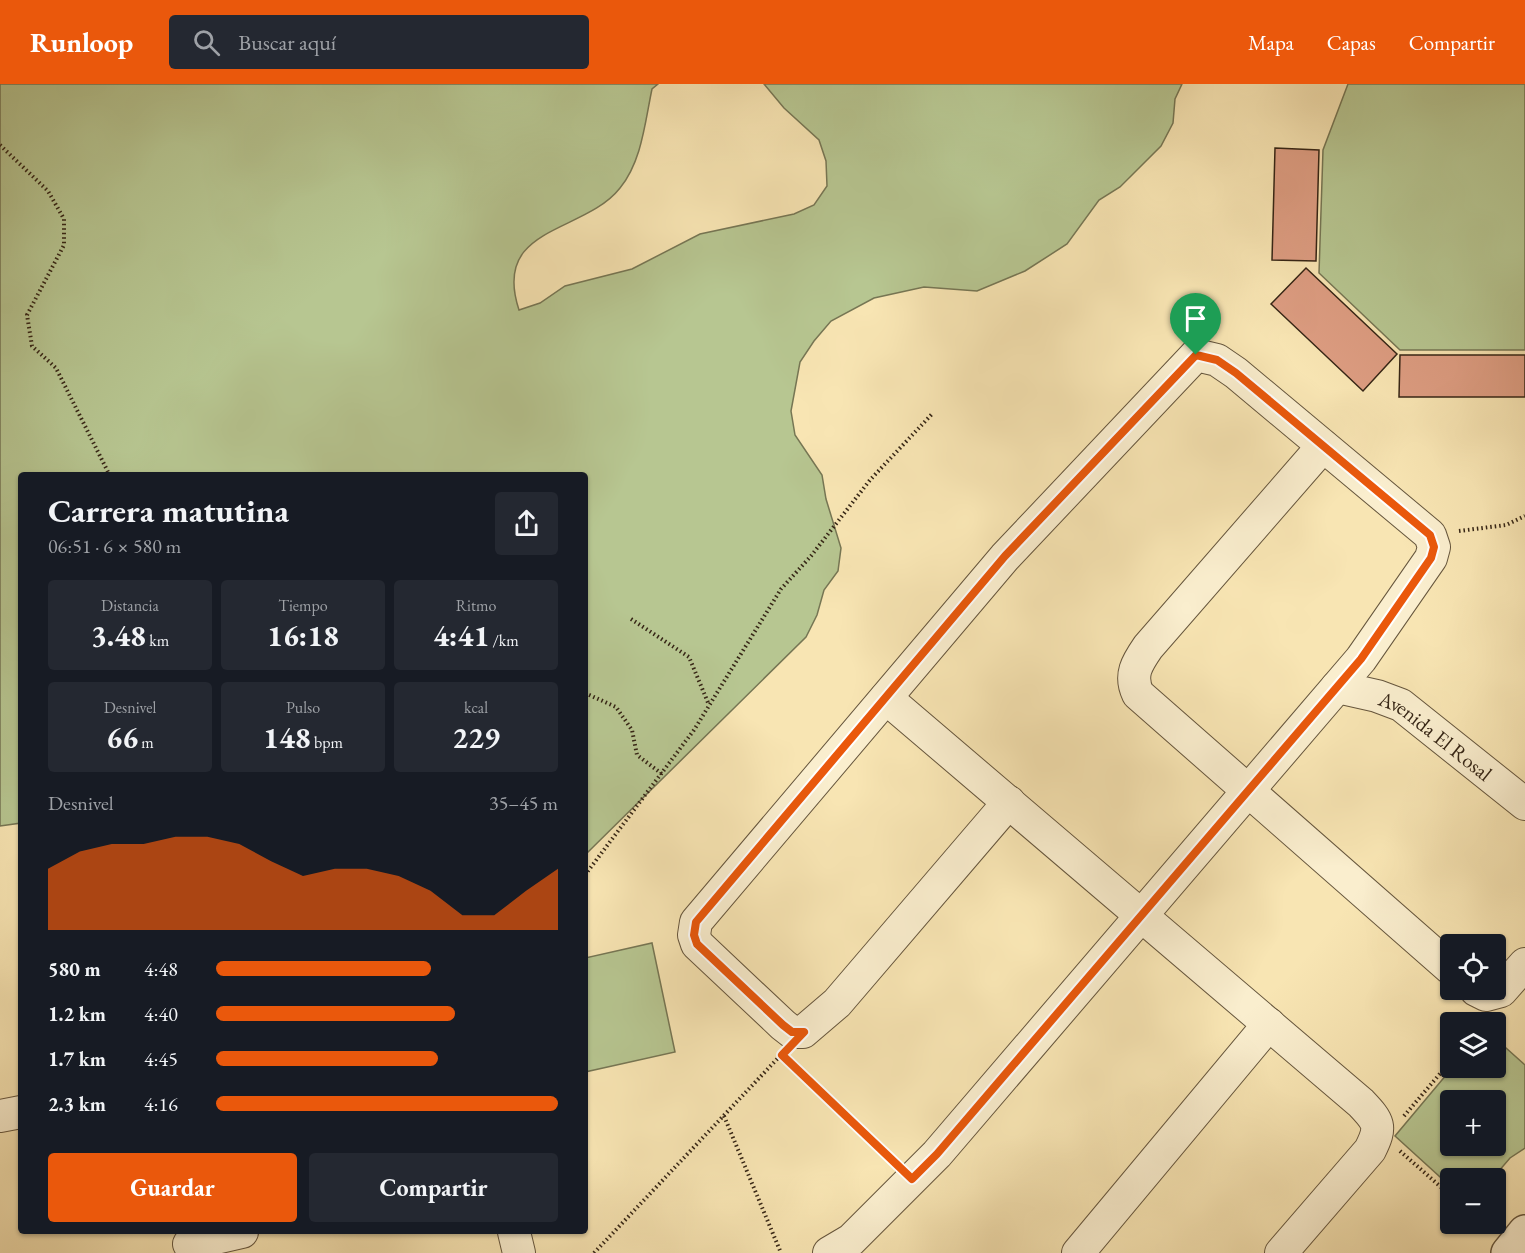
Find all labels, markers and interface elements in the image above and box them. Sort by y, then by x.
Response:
search box [169,15,589,69]
text: Runloop [30,24,133,60]
icon: search [190,26,223,59]
text: Buscar aquí [238,28,336,57]
text: Mapa [1248,29,1294,56]
text: Capas [1327,29,1376,56]
text: Compartir [1409,29,1495,56]
pin [1170,293,1221,355]
icon: arrive [1179,302,1212,335]
text: Carrera matutina [48,489,289,532]
button: share [495,492,558,555]
text: 06:51 · 6 × 580 m [48,533,181,559]
text: Distancia [101,595,159,616]
text: Tiempo [278,595,328,616]
text: Ritmo [456,595,496,616]
text: 3.48 [91,616,146,655]
text: 16:18 [267,616,339,655]
text: 4:41 [433,616,489,655]
text: km [146,630,169,651]
text: /km [489,630,519,651]
street label: Avenida El Rosal [1374,684,1498,786]
text: Desnivel [104,697,156,718]
text: Pulso [286,697,320,718]
text: kcal [464,697,488,718]
text: 66 [106,718,138,757]
text: 148 [263,718,311,757]
text: 229 [452,718,500,757]
text: m [138,732,154,753]
text: bpm [311,732,343,753]
text: Desnivel [48,790,114,816]
text: 35–45 m [489,790,558,816]
map controls [1440,934,1506,1234]
button: locate [1440,934,1506,1000]
text: 580 m [48,956,101,982]
text: 4:48 [144,956,178,982]
text: 1.2 km [48,1001,106,1027]
text: 4:40 [144,1001,178,1027]
button: layers [1440,1012,1506,1078]
text: 1.7 km [48,1046,106,1072]
text: 4:45 [144,1046,178,1072]
button: + [1440,1090,1506,1156]
text: 2.3 km [48,1091,106,1117]
text: 4:16 [144,1091,178,1117]
button: Guardar [48,1153,297,1222]
button: Compartir [309,1153,558,1222]
button: − [1440,1168,1506,1234]

